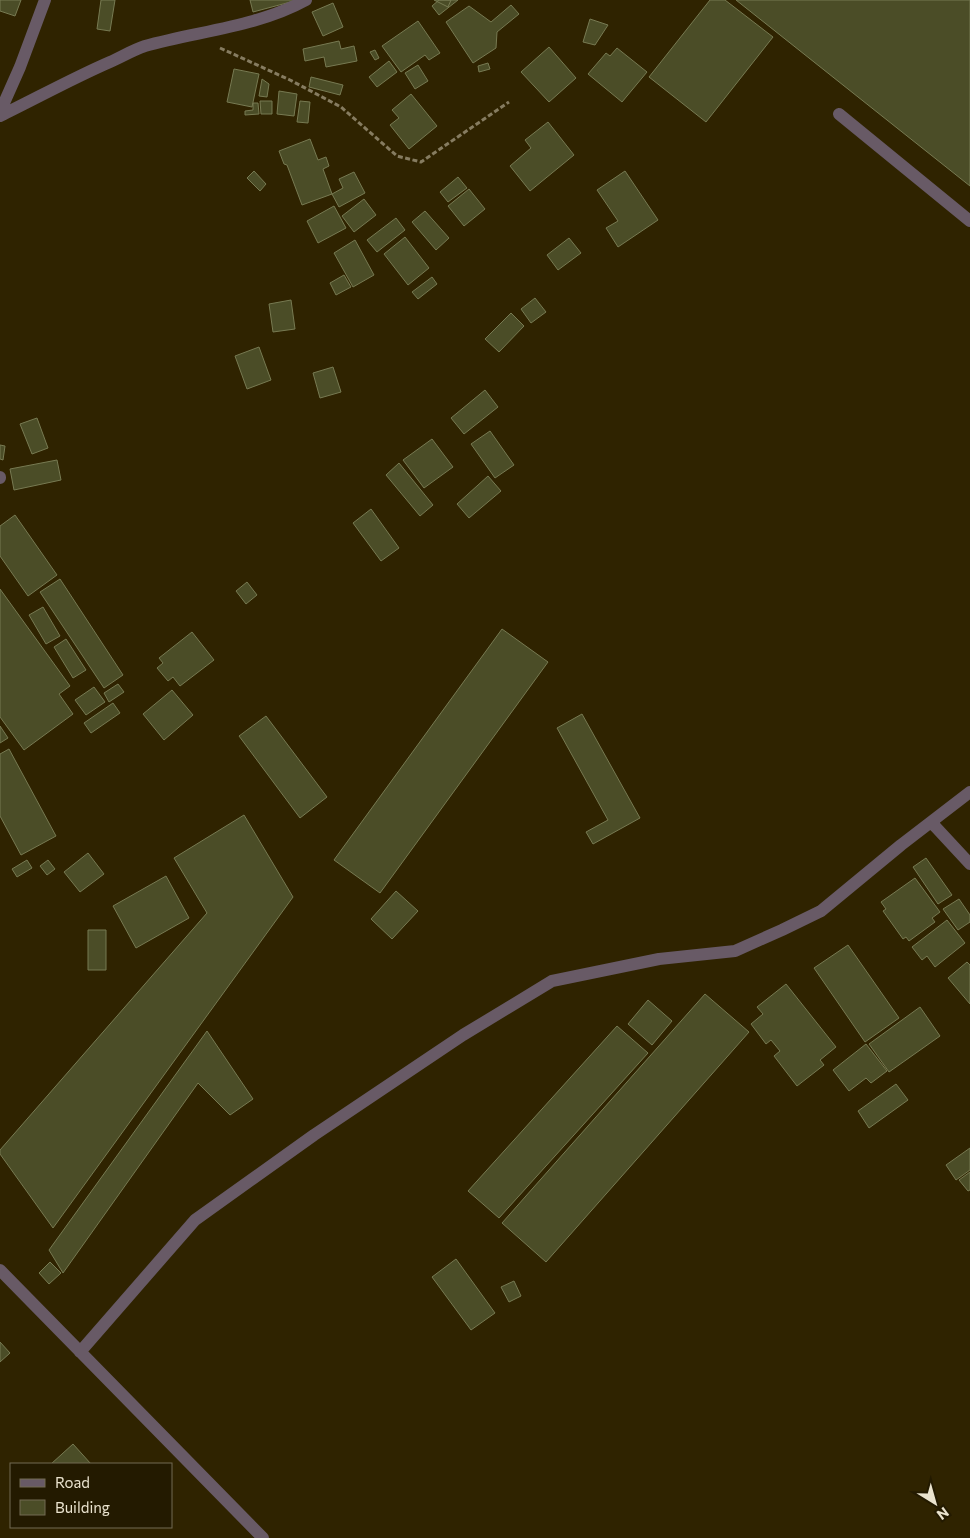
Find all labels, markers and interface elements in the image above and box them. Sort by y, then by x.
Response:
legend [10,1463,172,1528]
text: Road [55,1473,90,1491]
north arrow [910,1478,960,1528]
text: Building [55,1498,110,1516]
text: N [934,1504,952,1524]

